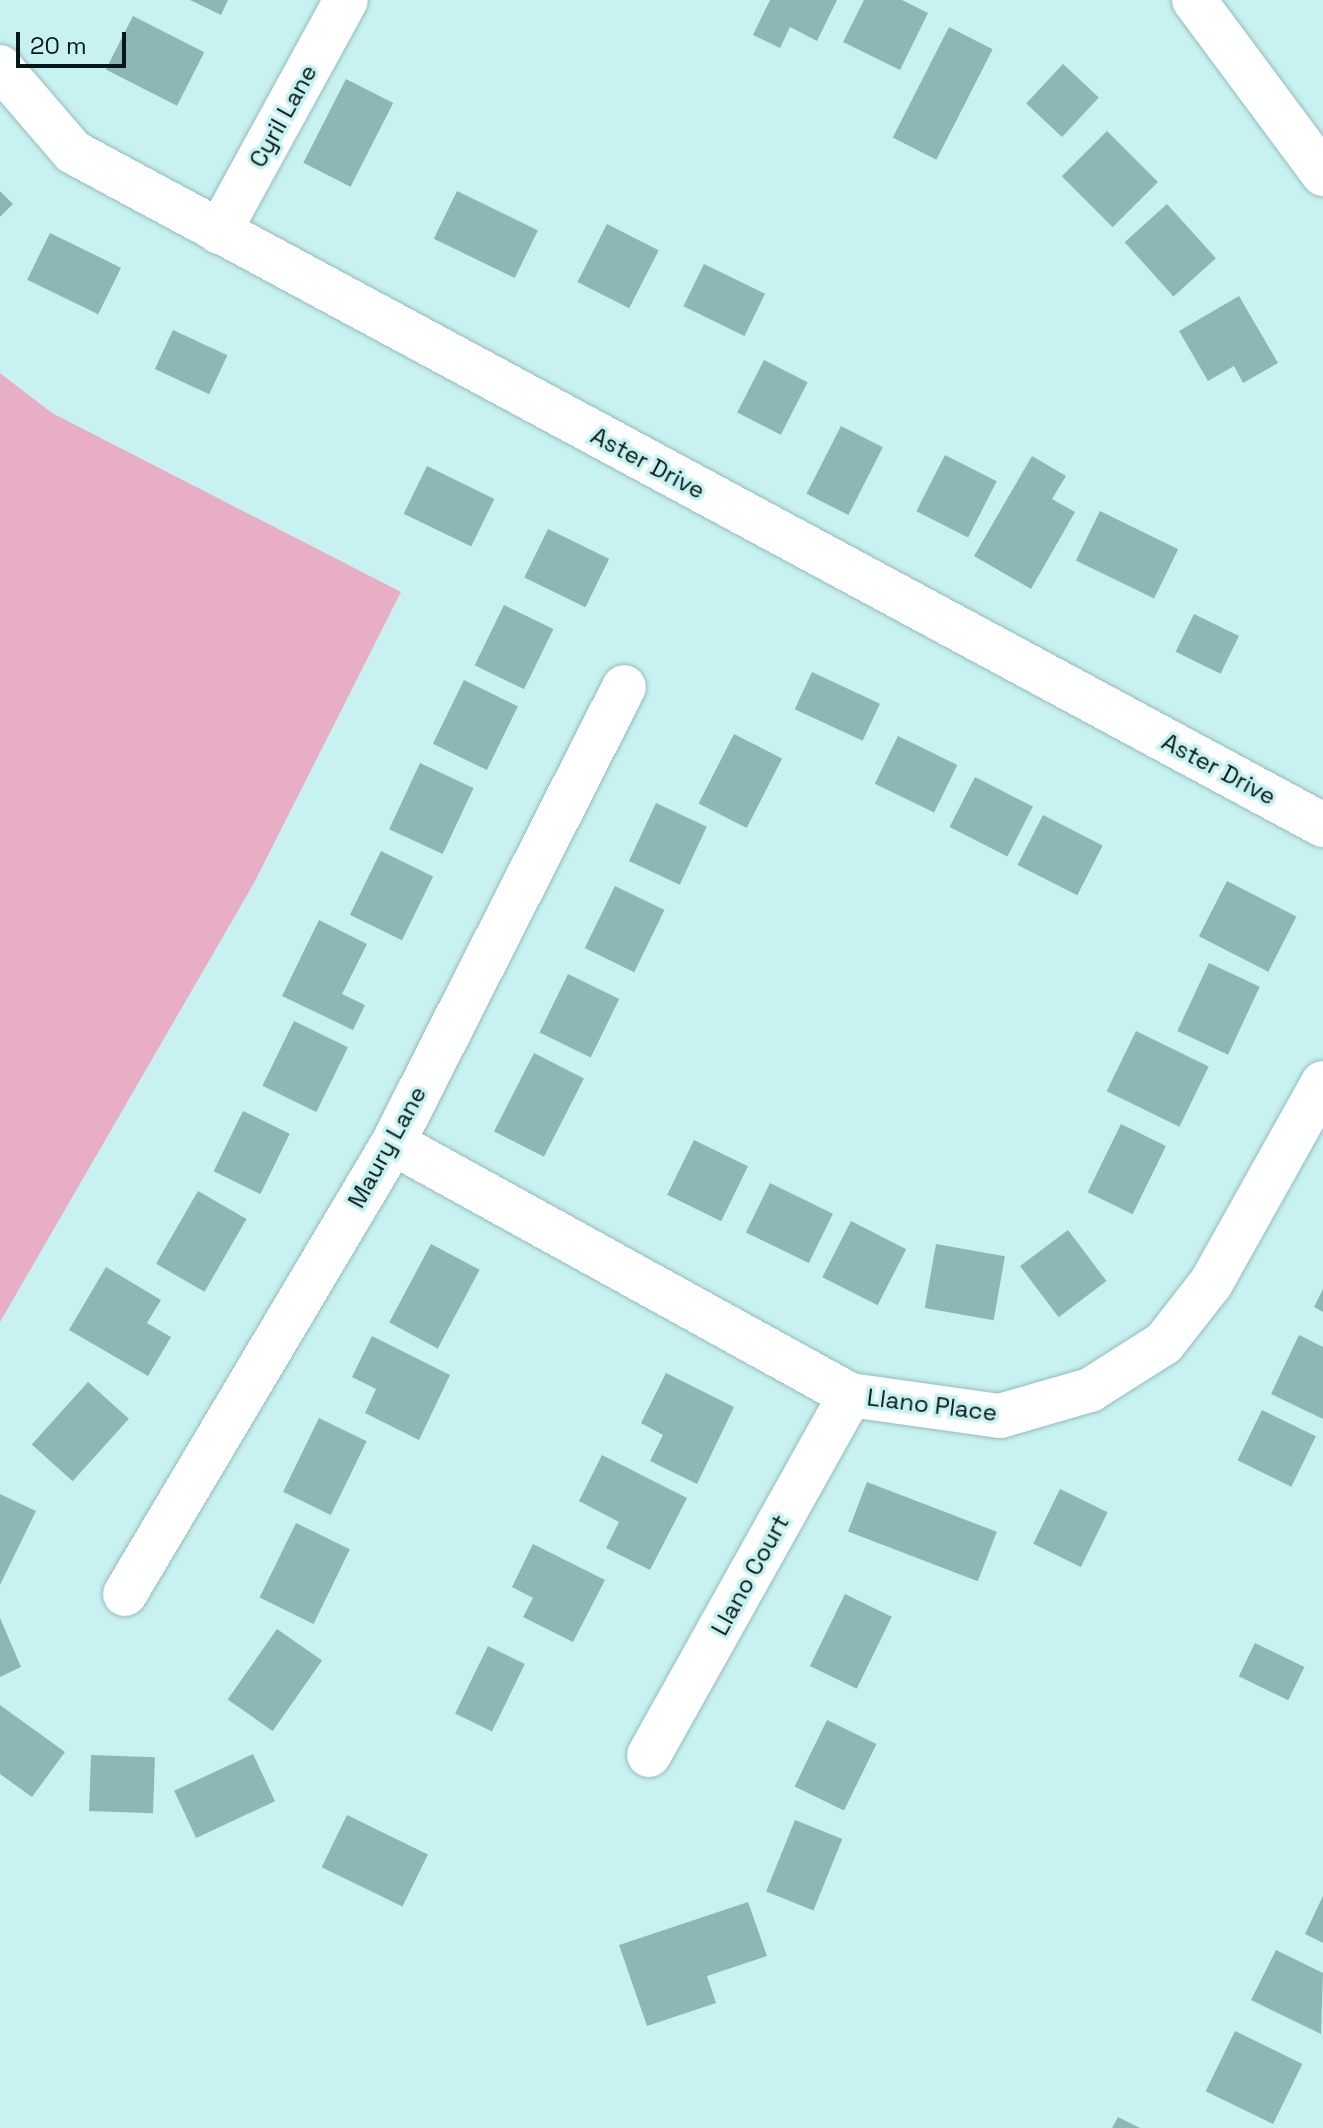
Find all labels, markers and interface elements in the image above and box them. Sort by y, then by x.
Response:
scale bar [20,16,130,66]
text: 20 m [30,30,87,61]
street label: Cyril Lane [243,60,323,172]
street label: Aster Drive [586,421,710,505]
street label: Aster Drive [1157,727,1281,811]
street label: Maury Lane [342,1081,432,1213]
street label: Llano Place [865,1383,999,1427]
street label: Llano Court [705,1510,795,1640]

